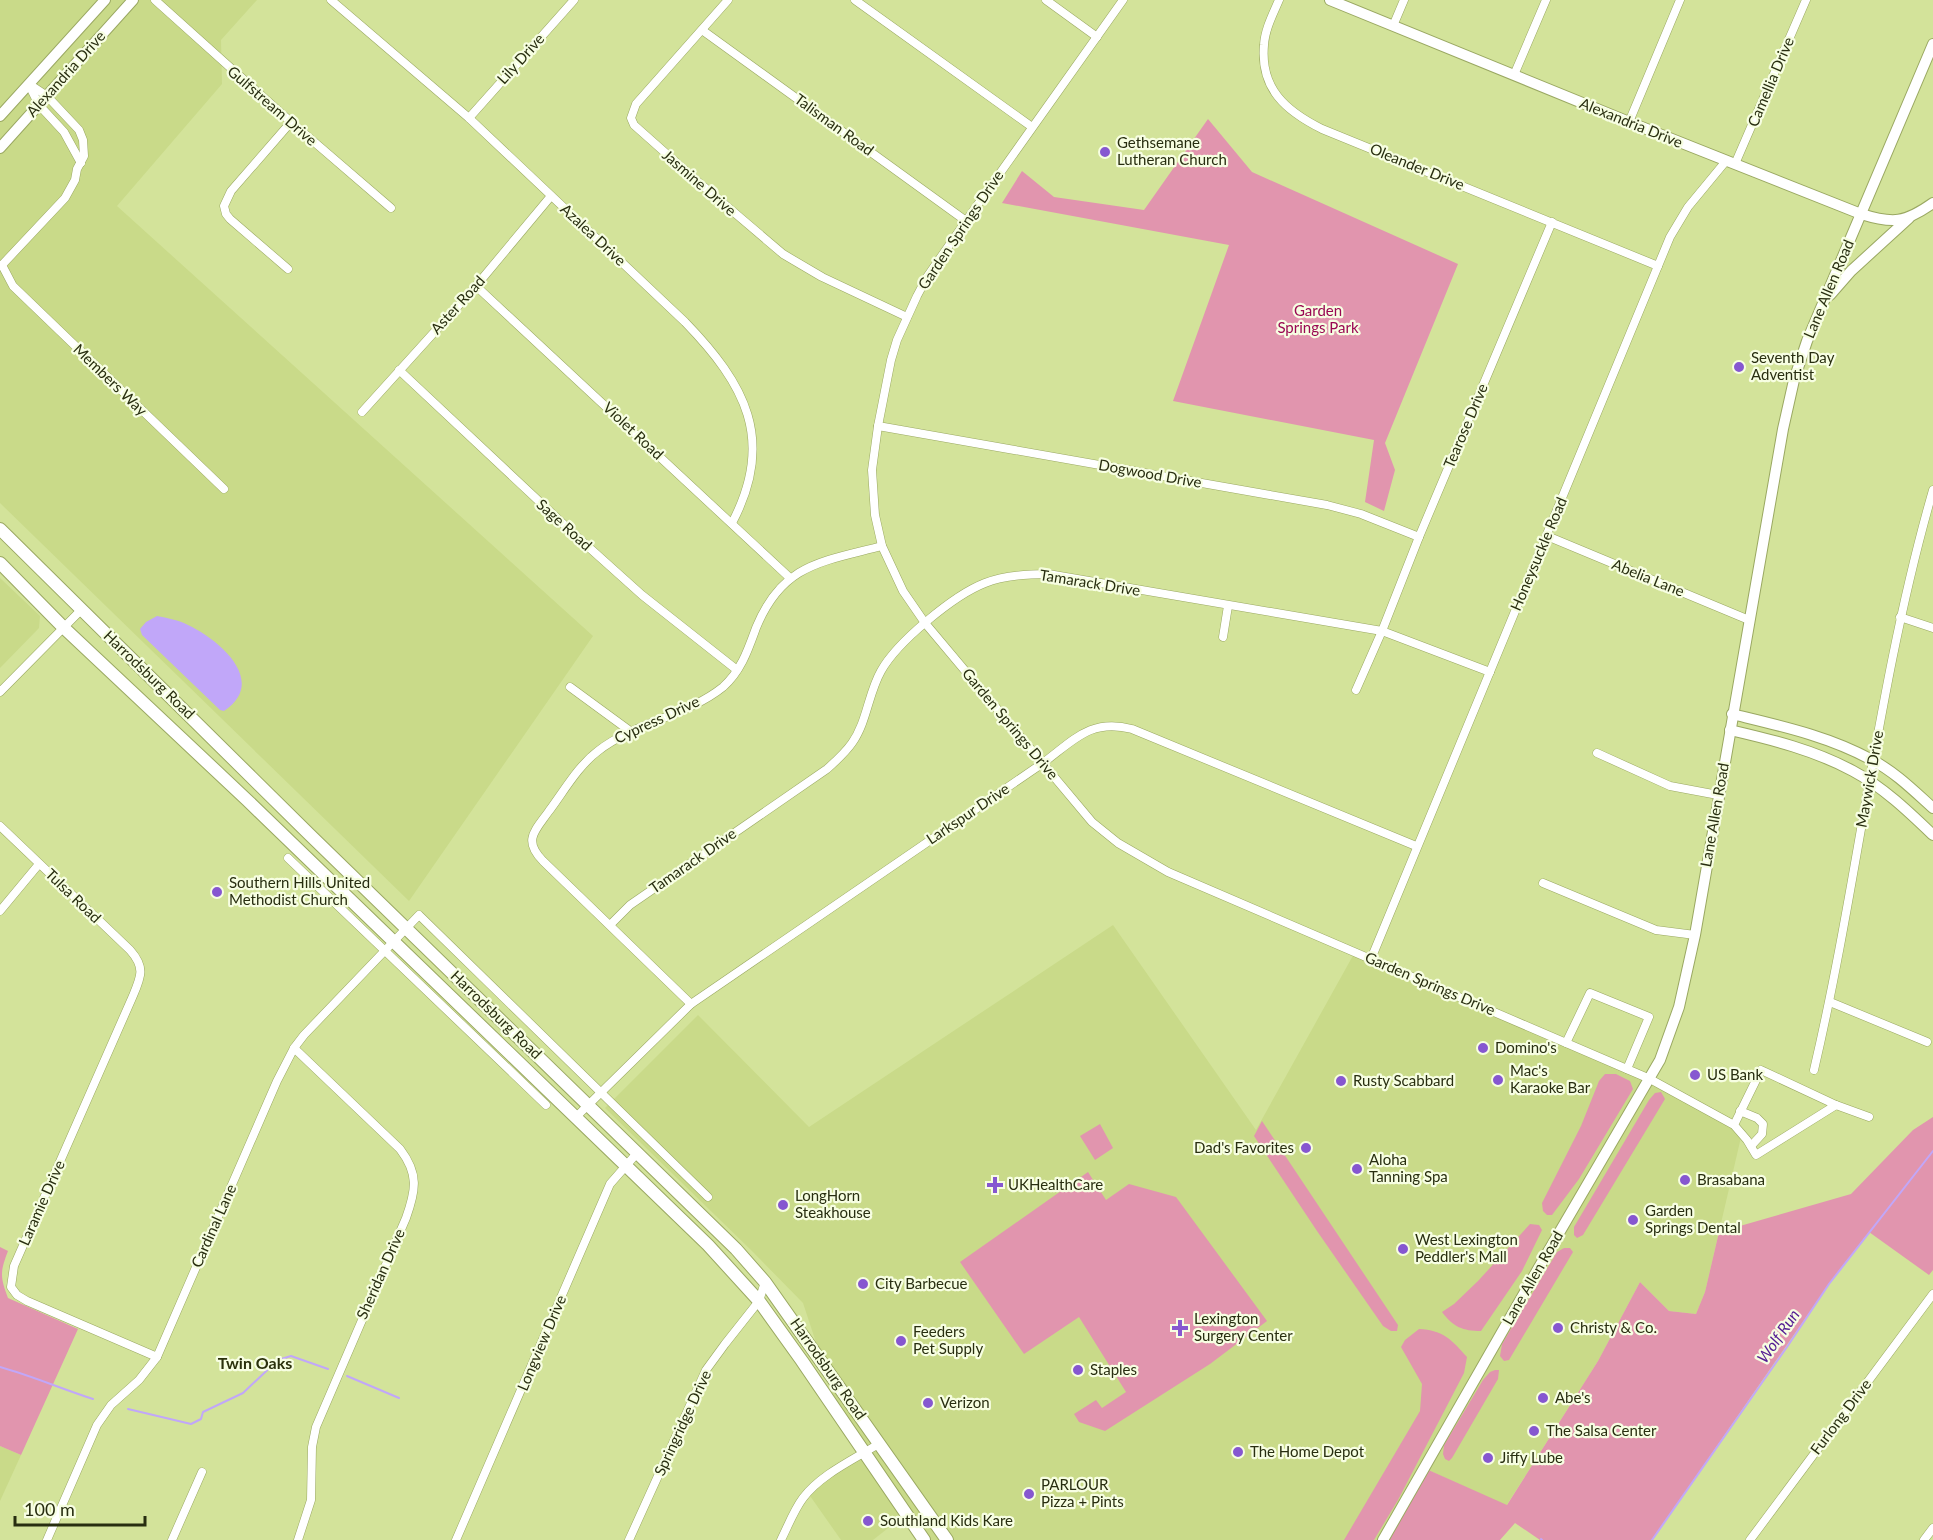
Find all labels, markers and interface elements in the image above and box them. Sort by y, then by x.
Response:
street label: Alexandria Drive [22,27,109,120]
street label: Lily Drive [493,29,548,87]
street label: Camellia Drive [1743,34,1797,129]
street label: Gulfstream Drive [224,62,321,149]
street label: Talisman Road [791,89,878,159]
street label: Alexandria Drive [1577,93,1685,151]
place label: Gethsemane Lutheran Church [1117,133,1227,168]
street label: Oleander Drive [1368,139,1467,193]
street label: Jasmine Drive [659,145,740,219]
marker: Gethsemane Lutheran Church [1098,145,1112,159]
street label: Garden Springs Drive [914,166,1007,292]
street label: Azalea Drive [557,199,630,269]
street label: Lane Allen Road [1799,237,1857,341]
street label: Aster Road [426,271,488,337]
park label: Garden Springs Park [1277,301,1359,336]
street label: Members Way [70,340,151,419]
place label: Seventh Day Adventist [1751,348,1835,383]
marker: Seventh Day Adventist [1732,360,1746,374]
street label: Tearose Drive [1439,381,1491,471]
street label: Violet Road [600,398,668,463]
street label: Dogwood Drive [1097,455,1203,491]
street label: Honeysuckle Road [1506,494,1570,613]
street label: Sage Road [533,495,596,554]
street label: Abelia Lane [1610,554,1687,600]
street label: Tamarack Drive [1039,565,1142,599]
street label: Harrodsburg Road [100,626,199,722]
street label: Garden Springs Drive [959,664,1063,783]
street label: Cypress Drive [611,692,702,747]
street label: Maywick Drive [1852,729,1886,829]
street label: Lane Allen Road [1696,761,1732,868]
street label: Larkspur Drive [923,779,1012,848]
street label: Tamarack Drive [646,824,739,897]
street label: Tulsa Road [42,864,105,926]
place label: Southern Hills United Methodist Church [229,873,370,908]
marker: Southern Hills United Methodist Church [210,885,224,899]
street label: Garden Springs Drive [1363,947,1498,1019]
street label: Harrodsburg Road [447,966,546,1062]
place label: Domino's [1495,1038,1557,1056]
marker: Domino's [1476,1041,1490,1055]
place label: Mac's Karaoke Bar [1510,1061,1591,1096]
place label: US Bank [1707,1065,1763,1083]
marker: US Bank [1688,1068,1702,1082]
place label: Rusty Scabbard [1353,1071,1454,1089]
marker: Mac's Karaoke Bar [1491,1073,1505,1087]
marker: Rusty Scabbard [1334,1074,1348,1088]
place label: Dad's Favorites [1194,1138,1294,1156]
marker: Dad's Favorites [1299,1141,1313,1155]
place label: Aloha Tanning Spa [1369,1150,1448,1185]
street label: Laramie Drive [14,1157,68,1248]
marker: Aloha Tanning Spa [1350,1162,1364,1176]
place label: Brasabana [1697,1170,1765,1188]
marker: Brasabana [1678,1173,1692,1187]
place label: UKHealthCare [1008,1175,1103,1193]
marker: UKHealthCare [986,1176,1004,1194]
street label: Cardinal Lane [187,1181,240,1270]
place label: LongHorn Steakhouse [795,1186,871,1221]
marker: LongHorn Steakhouse [776,1198,790,1212]
place label: Garden Springs Dental [1645,1201,1741,1236]
marker: Garden Springs Dental [1626,1213,1640,1227]
street label: Sheridan Drive [352,1225,408,1322]
street label: Lane Allen Road [1498,1227,1566,1328]
place label: West Lexington Peddler's Mall [1415,1230,1518,1265]
marker: West Lexington Peddler's Mall [1396,1242,1410,1256]
place label: City Barbecue [875,1274,968,1292]
marker: City Barbecue [856,1277,870,1291]
street label: Longview Drive [513,1292,569,1393]
water label: Wolf Run [1752,1305,1803,1366]
place label: Lexington Surgery Center [1194,1309,1293,1344]
street label: Harrodsburg Road [787,1314,871,1423]
place label: Christy & Co. [1570,1318,1657,1336]
marker: Lexington Surgery Center [1171,1319,1189,1337]
marker: Christy & Co. [1551,1321,1565,1335]
place label: Feeders Pet Supply [913,1322,983,1357]
marker: Feeders Pet Supply [894,1334,908,1348]
district label: Twin Oaks [218,1353,292,1372]
place label: Staples [1090,1360,1137,1378]
marker: Staples [1071,1363,1085,1377]
street label: Springridge Drive [650,1367,714,1478]
street label: Furlong Drive [1806,1375,1874,1458]
place label: Abe's [1555,1388,1591,1406]
marker: Abe's [1536,1391,1550,1405]
place label: Verizon [940,1393,990,1411]
marker: Verizon [921,1396,935,1410]
place label: The Salsa Center [1546,1421,1657,1439]
marker: The Salsa Center [1527,1424,1541,1438]
place label: The Home Depot [1250,1442,1365,1460]
marker: The Home Depot [1231,1445,1245,1459]
place label: Jiffy Lube [1500,1448,1563,1466]
marker: Jiffy Lube [1481,1451,1495,1465]
place label: PARLOUR Pizza + Pints [1041,1475,1124,1510]
marker: PARLOUR Pizza + Pints [1022,1487,1036,1501]
scale bar [15,1489,146,1527]
text: 100 m [24,1498,75,1520]
place label: Southland Kids Kare [880,1511,1013,1529]
marker: Southland Kids Kare [861,1514,875,1528]

